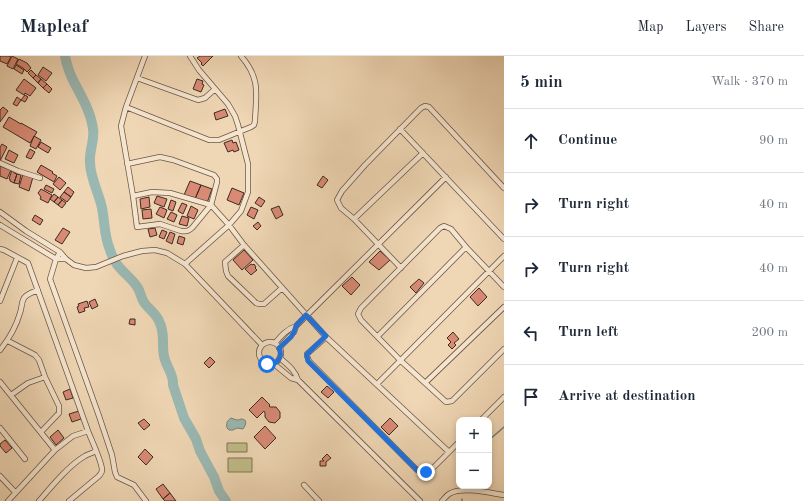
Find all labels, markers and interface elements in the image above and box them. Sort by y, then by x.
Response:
text: Mapleaf [20,18,88,37]
text: Map [638,20,664,34]
text: Layers [686,20,727,34]
text: Share [749,20,784,34]
text: 5 min [520,74,563,91]
text: Walk · 370 m [711,75,788,88]
icon: ahead [520,130,542,152]
text: Continue [558,133,617,148]
text: 90 m [759,134,788,147]
icon: right [520,194,542,216]
text: Turn right [558,197,629,212]
text: 40 m [759,198,788,211]
icon: right [520,258,542,280]
text: Turn right [558,261,629,276]
text: 40 m [759,262,788,275]
icon: left [520,322,542,344]
text: Turn left [558,325,618,340]
text: 200 m [751,326,788,339]
route start [258,355,276,373]
icon: arrive [520,386,542,408]
text: Arrive at destination [558,389,696,404]
map controls [456,417,492,489]
button: + [456,417,492,453]
button: − [456,453,492,489]
route end [417,463,435,481]

